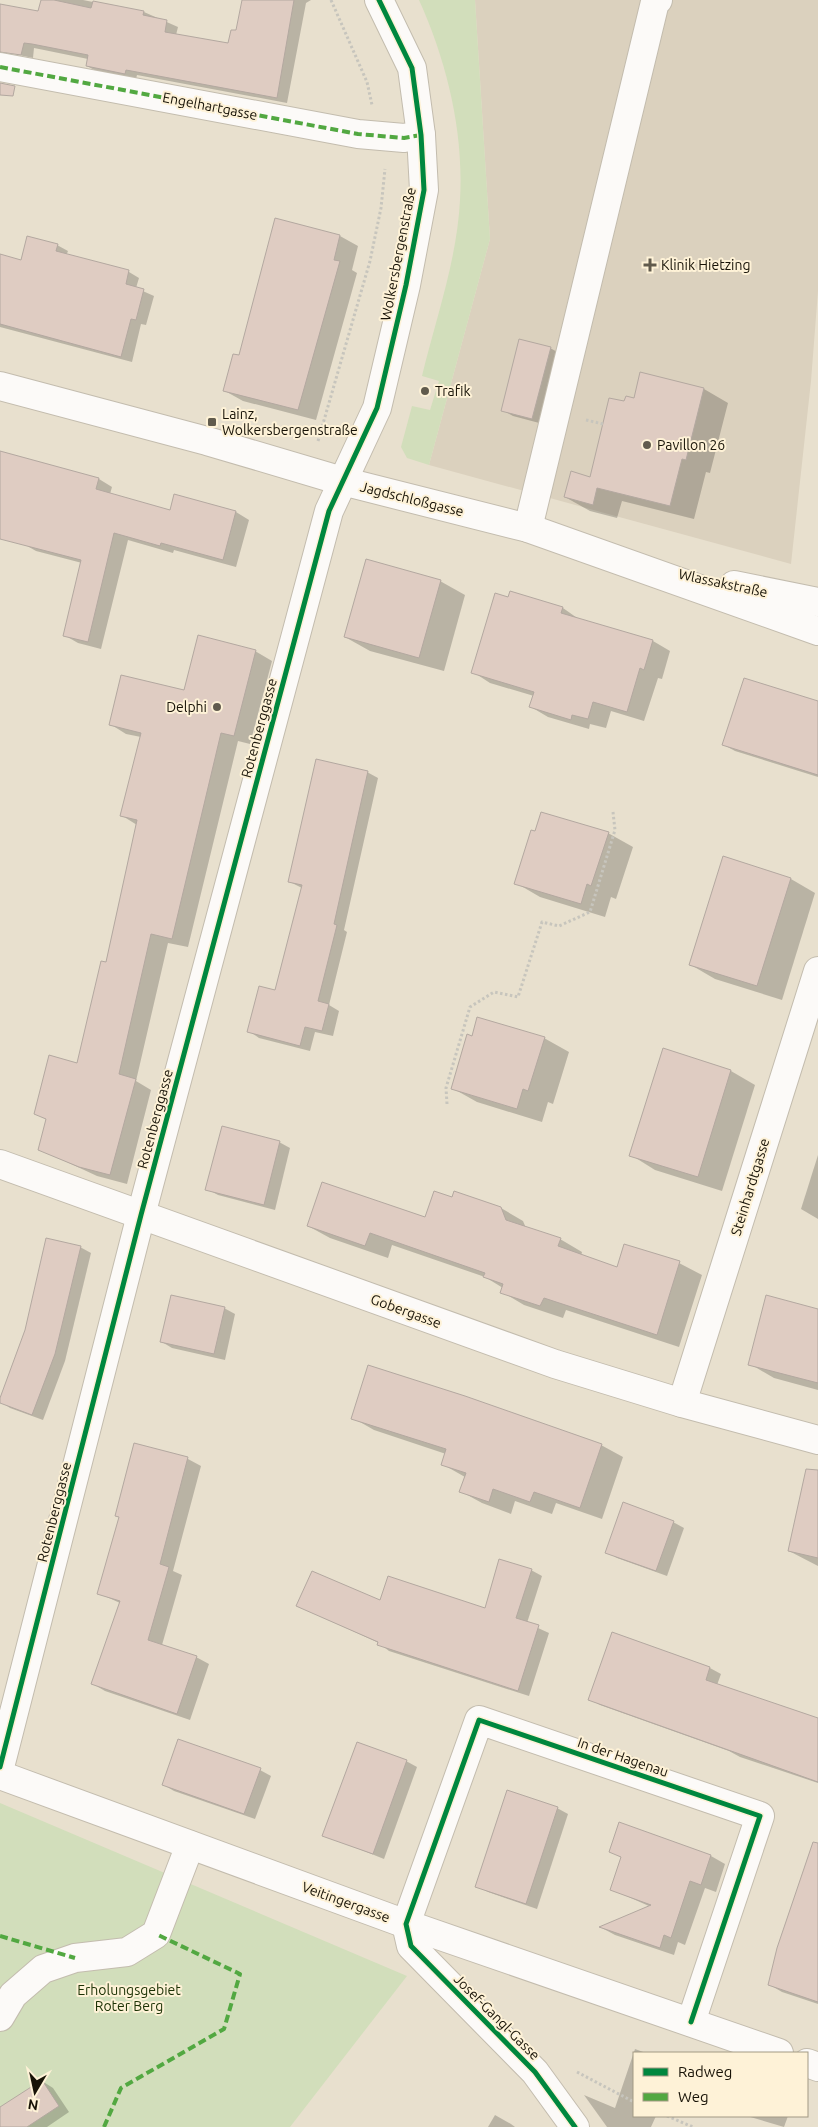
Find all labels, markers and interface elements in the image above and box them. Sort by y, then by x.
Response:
street label: Engelhartgasse [161,89,259,123]
street label: Wolkersbergenstraße [377,186,419,322]
place label: Klinik Hietzing [661,257,751,273]
marker: Klinik Hietzing [643,258,657,272]
place label: Trafik [435,383,471,399]
marker: Trafik [419,385,431,397]
place label: Lainz, Wolkersbergenstraße [222,406,358,438]
marker: Lainz, Wolkersbergenstraße [206,416,218,428]
place label: Pavillon 26 [657,437,725,453]
marker: Pavillon 26 [641,439,653,451]
street label: Jagdschloßgasse [358,478,466,520]
street label: Wlassakstraße [677,566,769,600]
street label: Rotenberggasse [238,676,280,780]
place label: Delphi [166,699,207,715]
marker: Delphi [211,701,223,713]
street label: Rotenberggasse [134,1067,176,1171]
street label: Steinhardtgasse [728,1136,772,1238]
street label: Gobergasse [369,1291,443,1331]
street label: Rotenberggasse [34,1460,74,1564]
street label: In der Hagenau [575,1734,671,1780]
street label: Veitingergasse [300,1879,392,1925]
street label: Josef-Gangl-Gasse [451,1971,543,2063]
park label: Erholungsgebiet Roter Berg [77,1982,181,2014]
legend [633,2052,808,2117]
text: Radweg [678,2063,732,2080]
north arrow [10,2067,60,2117]
text: Weg [678,2088,709,2105]
text: N [27,2096,39,2114]

